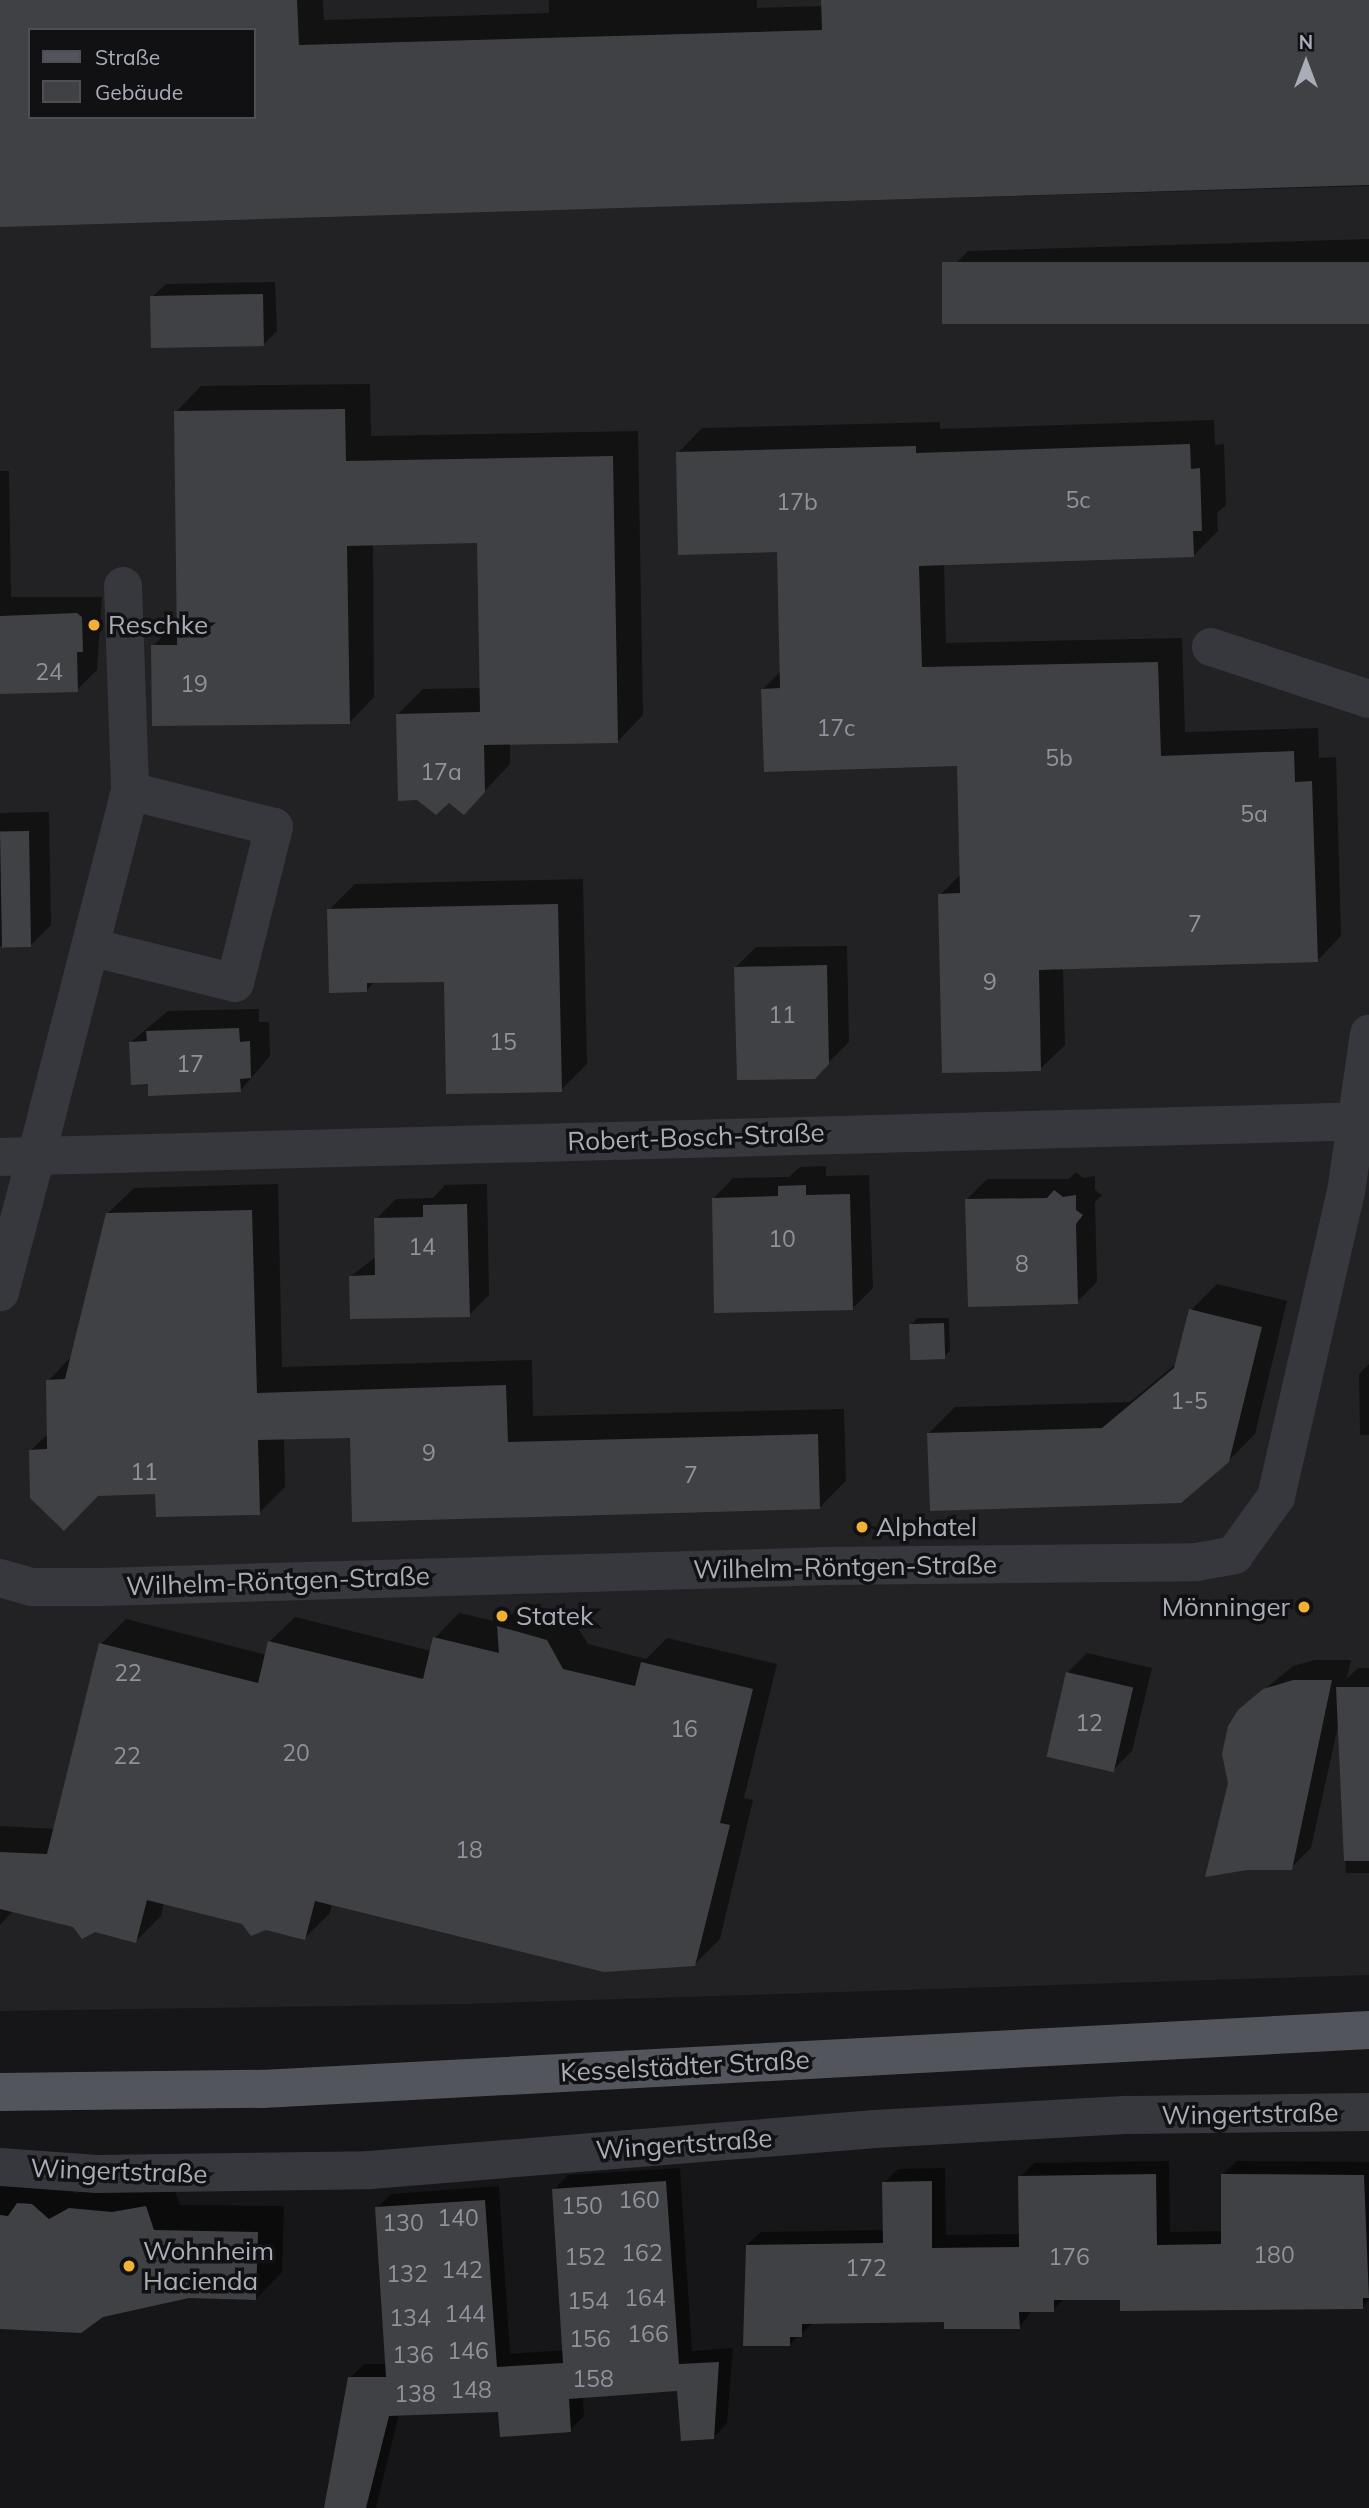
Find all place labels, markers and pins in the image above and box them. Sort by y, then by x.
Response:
place label: Reschke [108,609,208,641]
marker: Reschke [86,617,102,633]
place label: Alphatel [876,1511,977,1543]
marker: Alphatel [854,1519,870,1535]
place label: Mönninger [1162,1591,1290,1623]
marker: Mönninger [1296,1599,1312,1615]
place label: Statek [516,1600,593,1632]
marker: Statek [494,1608,510,1624]
place label: Wohnheim Hacienda [143,2235,274,2296]
marker: Wohnheim Hacienda [121,2258,137,2274]

